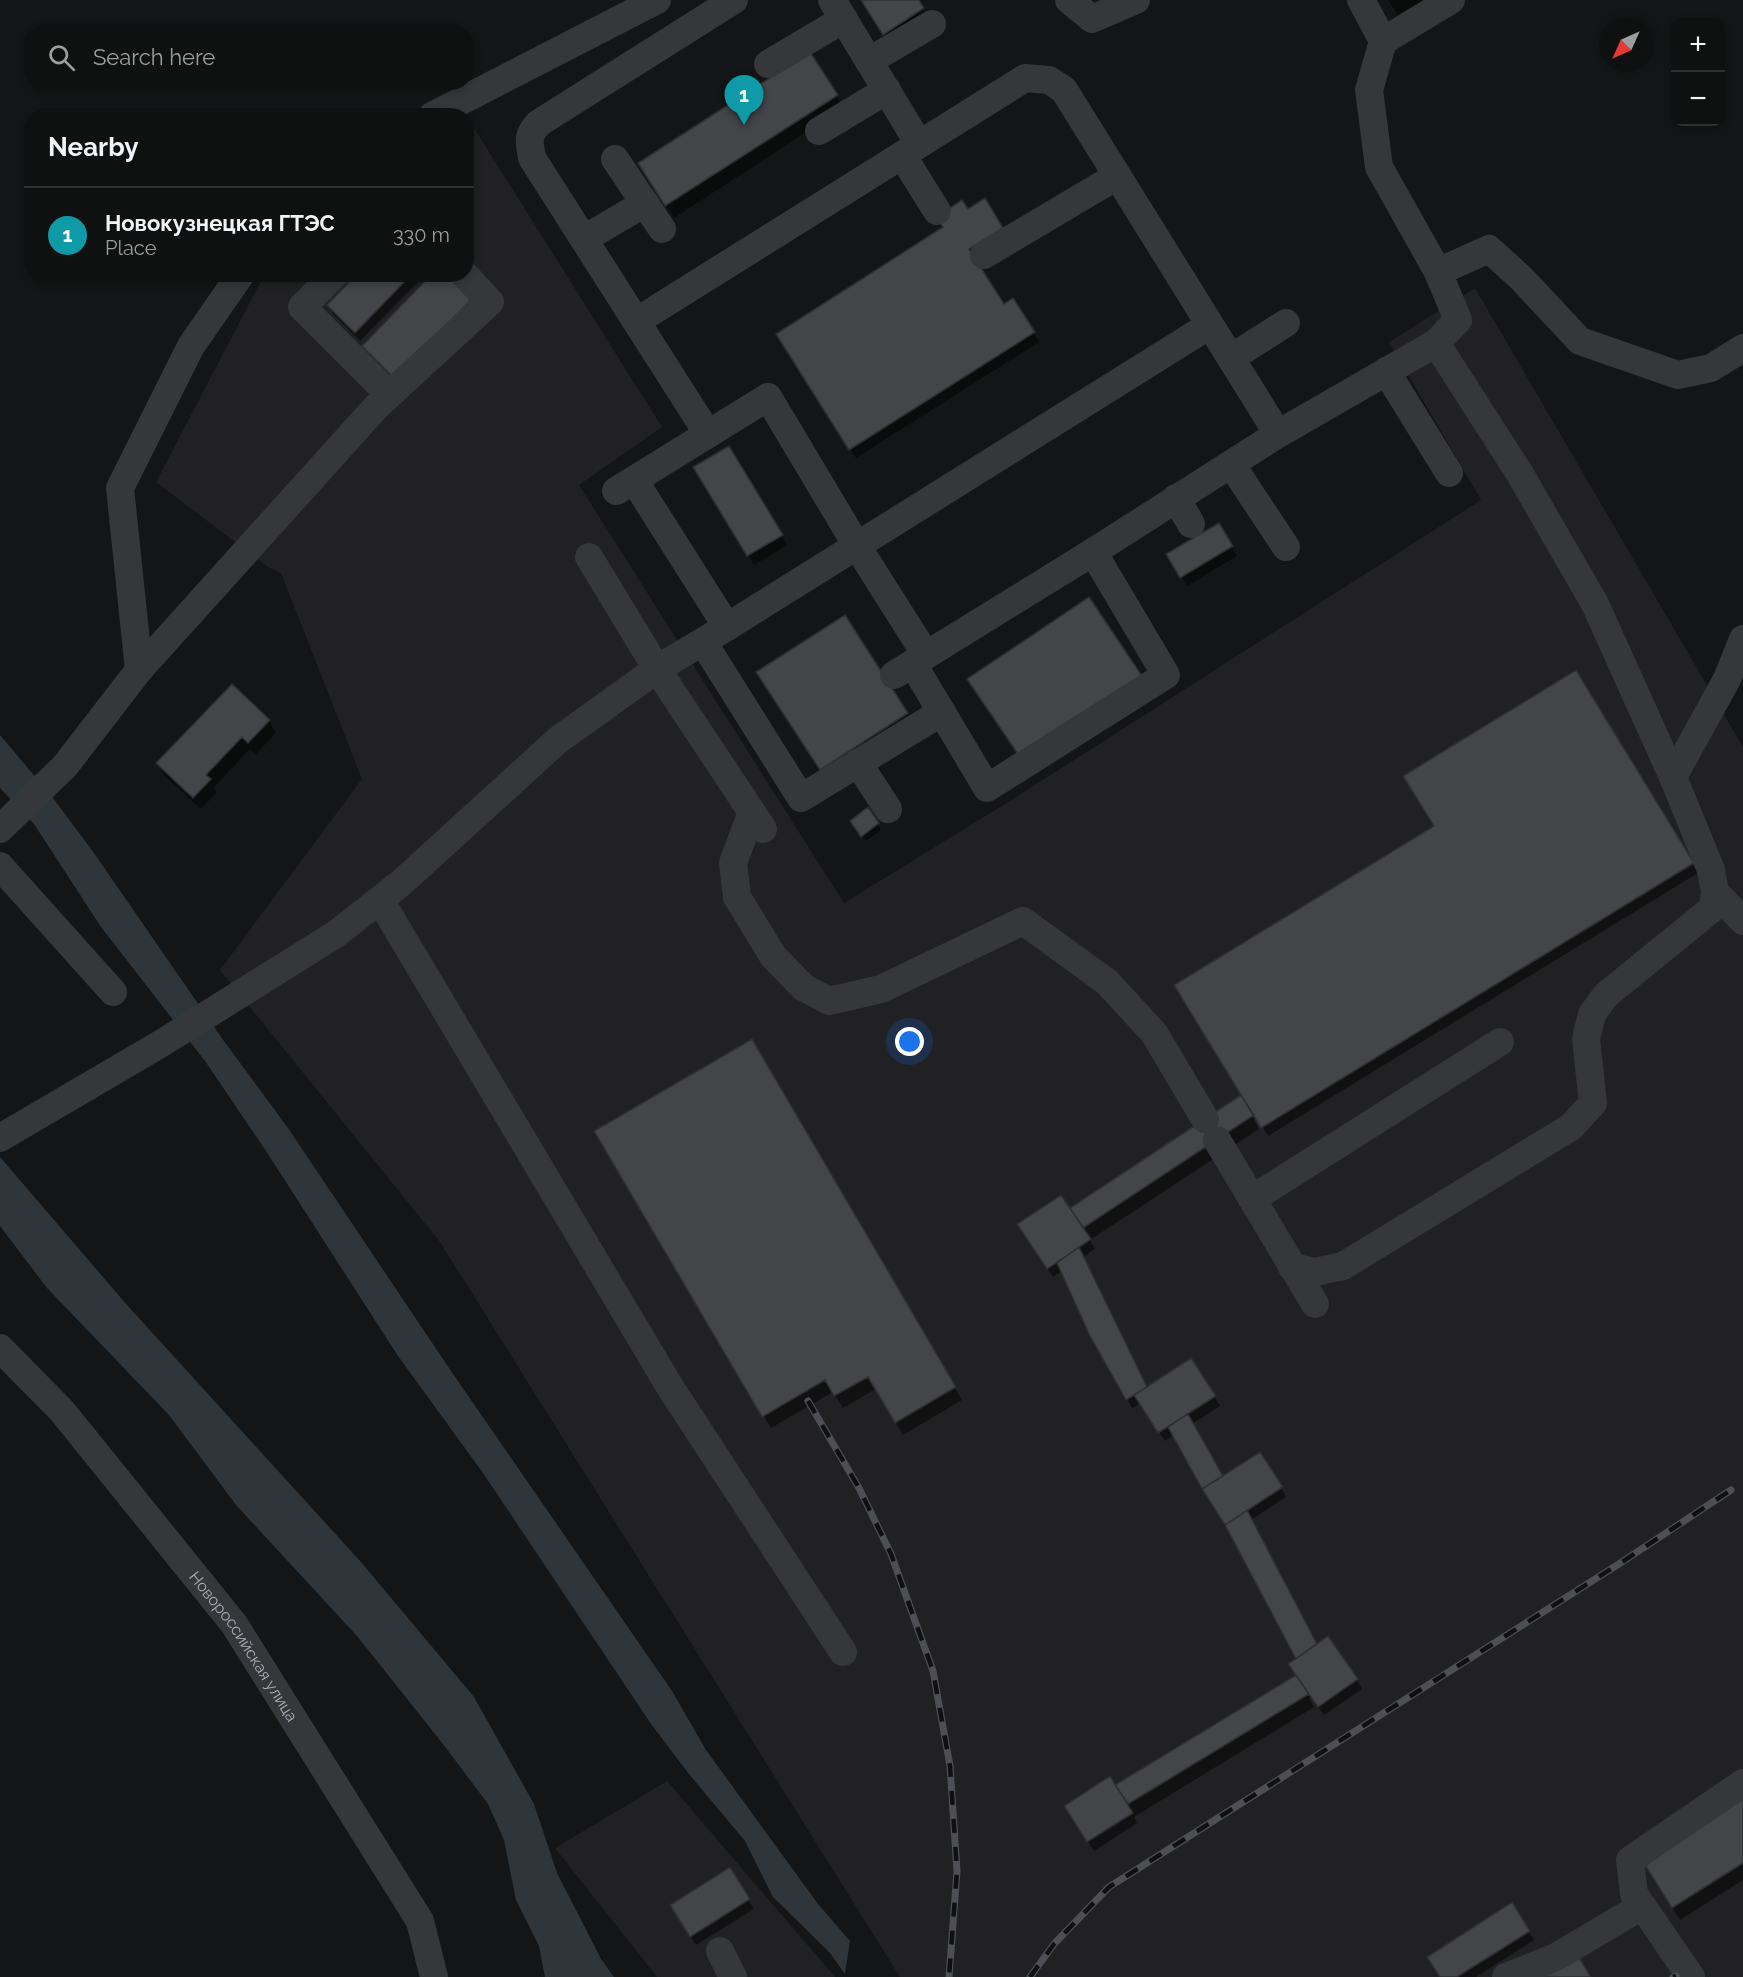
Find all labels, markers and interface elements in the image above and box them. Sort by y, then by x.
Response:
north arrow [1599,18,1653,72]
map controls [1671,18,1725,126]
button: + [1671,18,1725,72]
search box [24,24,474,90]
icon: search [45,41,78,74]
text: Search here [93,44,215,70]
button: − [1671,72,1725,126]
pin: 1 [724,76,764,125]
text: Nearby [48,132,138,162]
text: Новокузнецкая ГТЭС [105,210,335,236]
text: 1 [63,223,72,247]
text: 330 m [393,223,450,247]
text: Place [105,236,156,260]
your location [895,1027,924,1056]
street label: Новороссийская улица [185,1568,302,1725]

